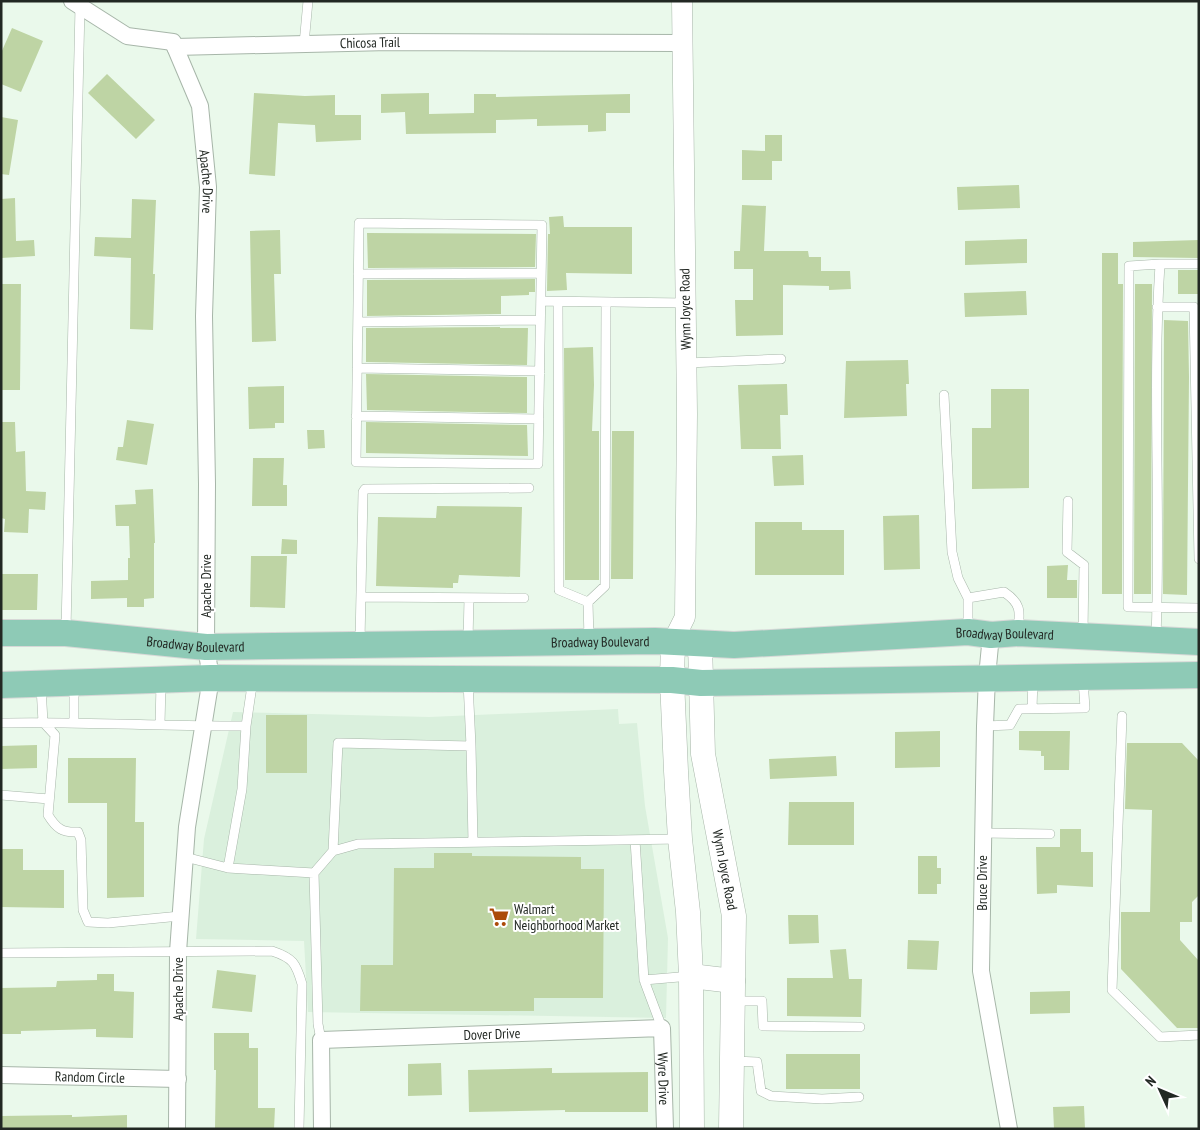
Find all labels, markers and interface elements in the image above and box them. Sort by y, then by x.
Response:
street label: Chicosa Trail [340,33,401,52]
street label: Apache Drive [195,149,217,214]
street label: Wynn Joyce Road [675,268,695,350]
street label: Apache Drive [197,554,215,618]
street label: Broadway Boulevard [955,623,1054,644]
street label: Broadway Boulevard [146,632,245,656]
street label: Broadway Boulevard [551,632,650,651]
street label: Wynn Joyce Road [709,828,742,912]
street label: Bruce Drive [973,855,991,911]
place label: Walmart Neighborhood Market [514,900,619,934]
supermarket icon: Walmart Neighborhood Market [488,906,510,928]
street label: Apache Drive [169,957,187,1021]
street label: Dover Drive [463,1024,521,1044]
street label: Wyre Drive [654,1052,673,1106]
north arrow [1135,1065,1185,1115]
street label: Random Circle [55,1067,125,1087]
text: N [1142,1072,1160,1090]

